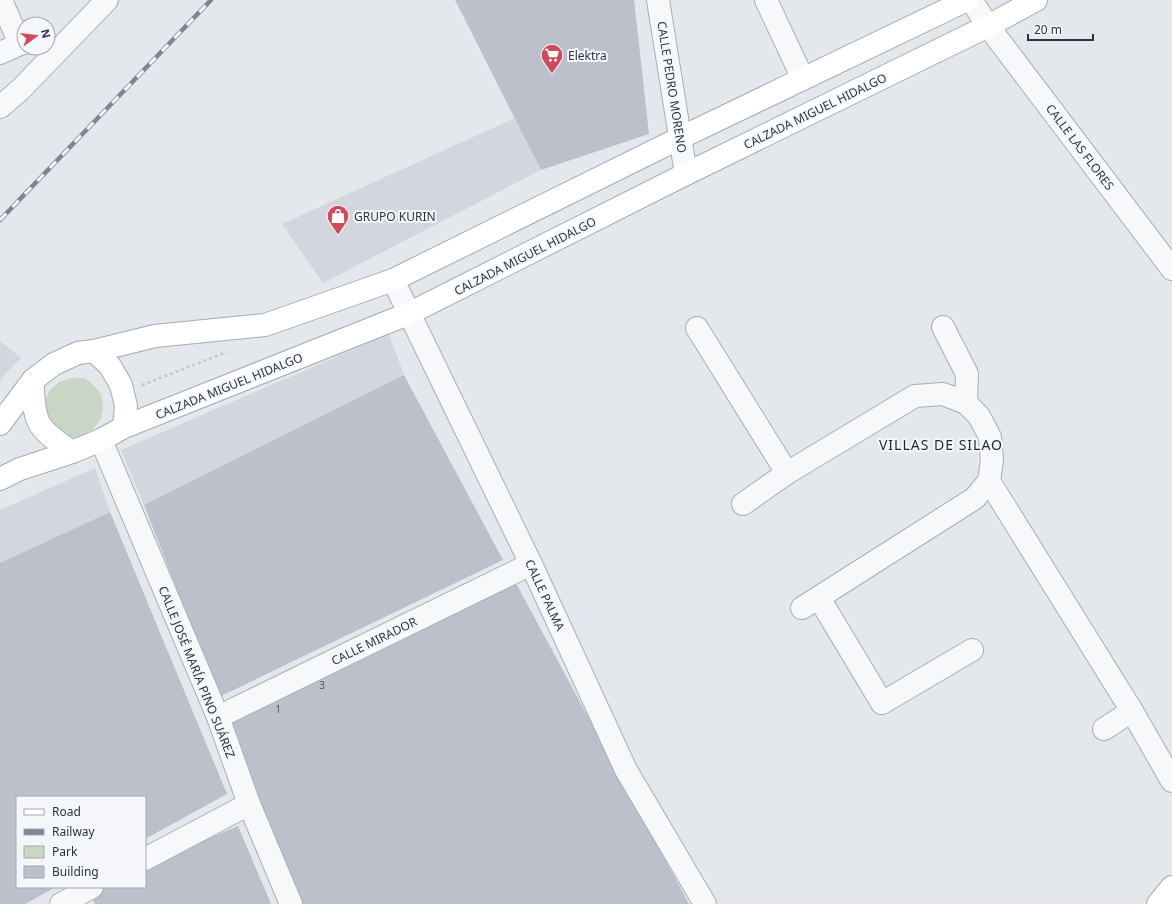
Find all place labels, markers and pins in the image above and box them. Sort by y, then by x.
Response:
supermarket icon: Elektra [539,42,565,75]
place label: Elektra [568,47,607,64]
shop icon: GRUPO KURIN [325,203,351,236]
place label: GRUPO KURIN [354,208,436,225]

